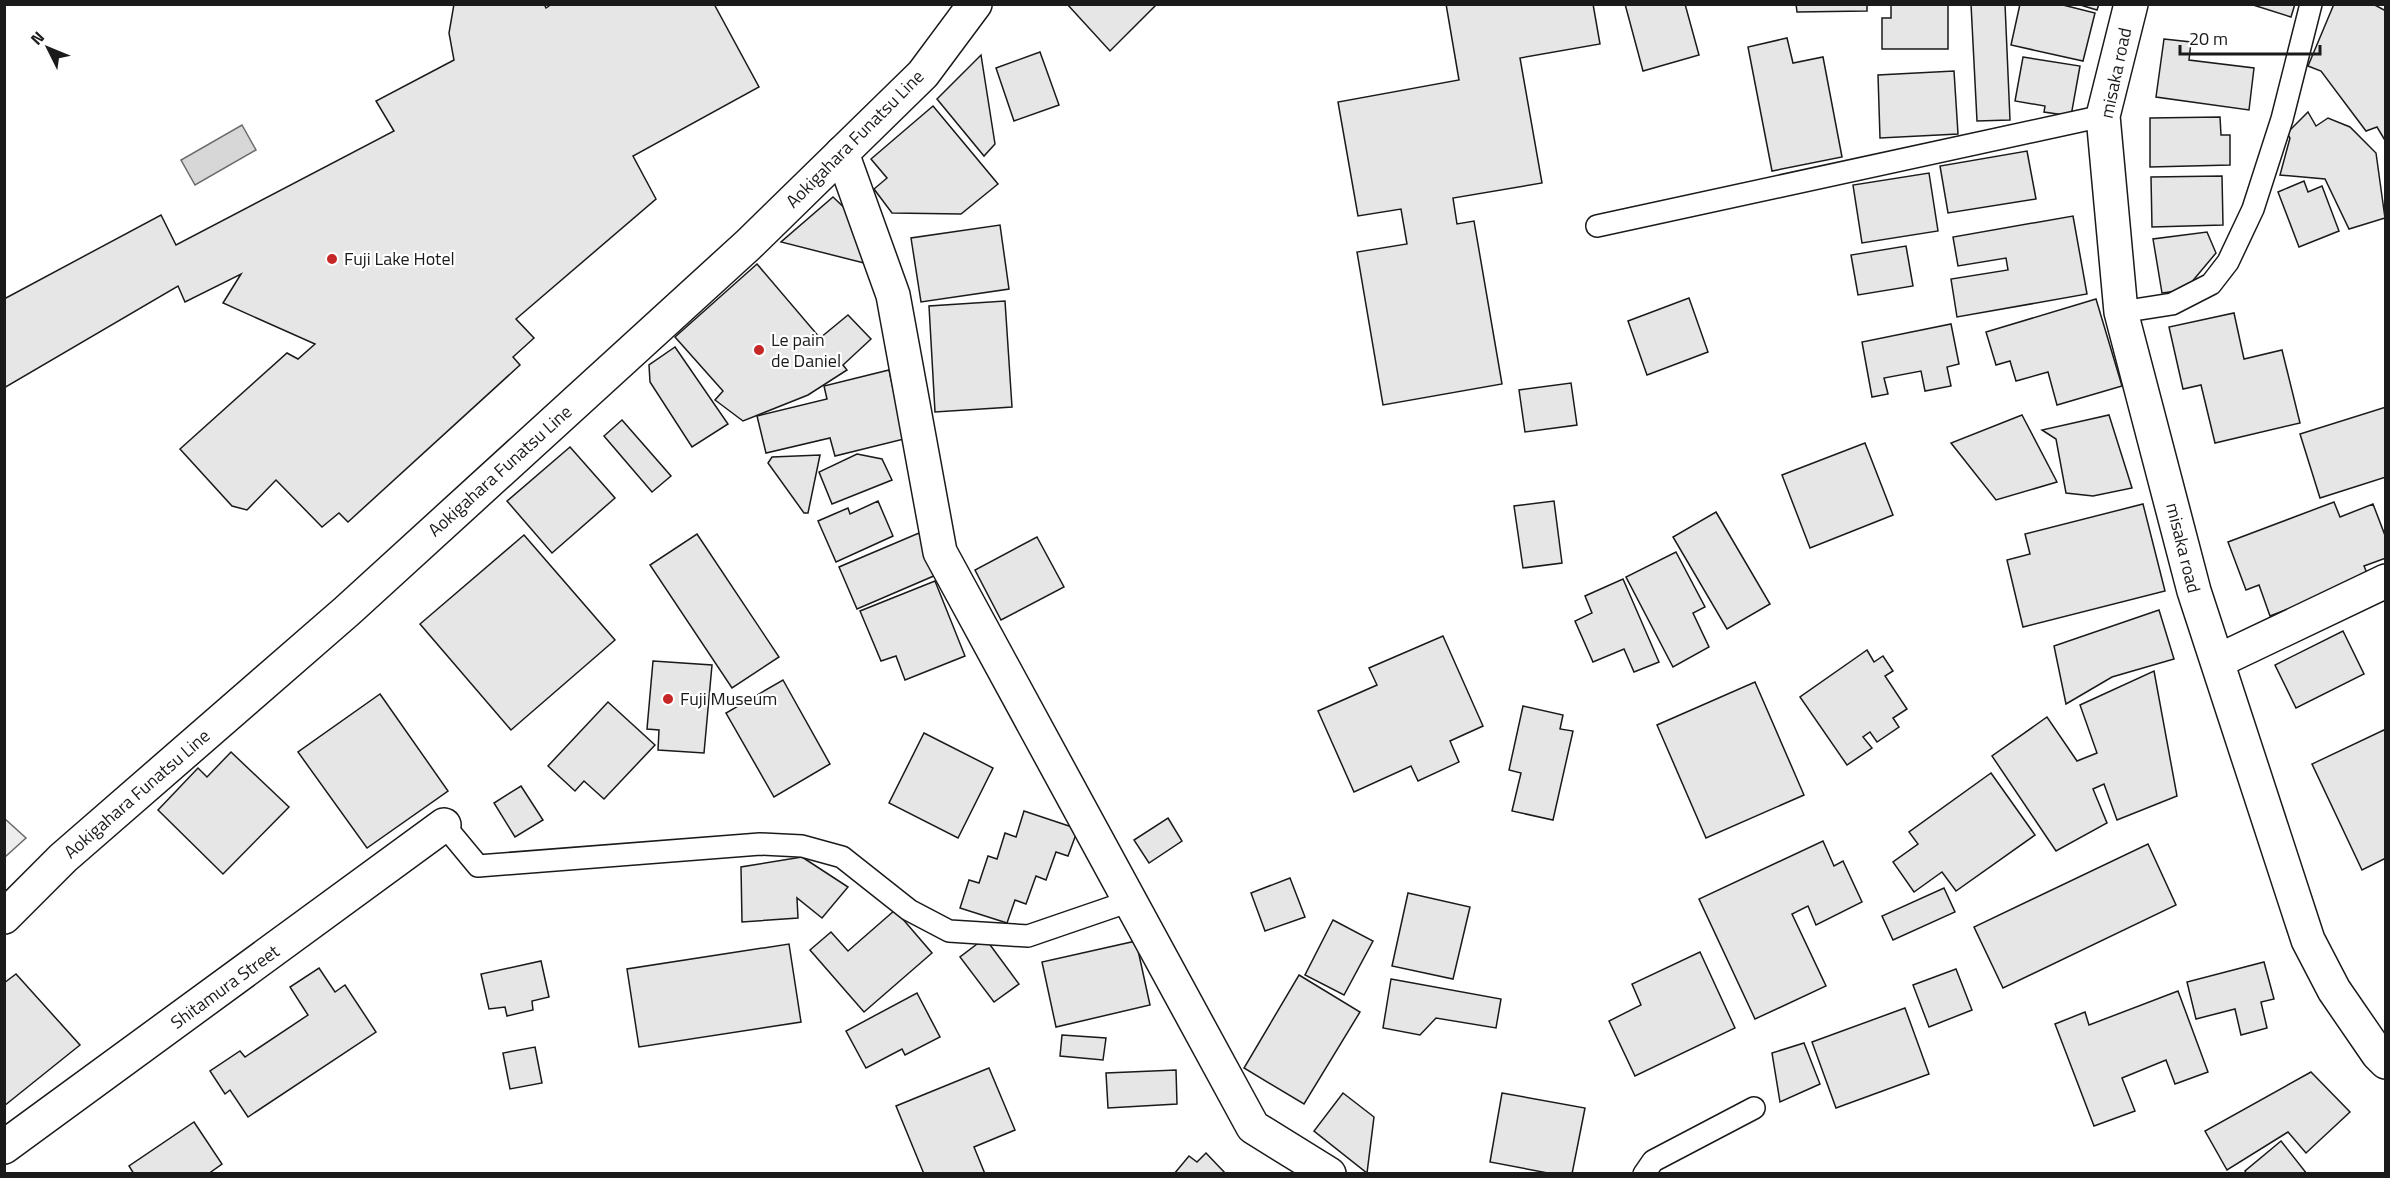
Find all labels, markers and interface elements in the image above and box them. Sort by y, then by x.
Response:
north arrow [18,18,78,78]
scale bar [2180,18,2320,56]
street label: misaka road [2093,25,2138,121]
text: 20 m [2189,25,2228,52]
text: N [24,26,50,50]
street label: Aokigahara Funatsu Line [779,63,930,214]
place label: Fuji Lake Hotel [344,245,455,272]
marker: Fuji Lake Hotel [325,252,339,266]
place label: Le pain de Daniel [771,326,841,374]
marker: Le pain de Daniel [752,343,766,357]
street label: Aokigahara Funatsu Line [422,398,578,543]
street label: misaka road [2159,500,2208,596]
place label: Fuji Museum [680,685,777,712]
marker: Fuji Museum [661,692,675,706]
street label: Aokigahara Funatsu Line [58,722,216,865]
street label: Shitamura Street [165,937,285,1035]

